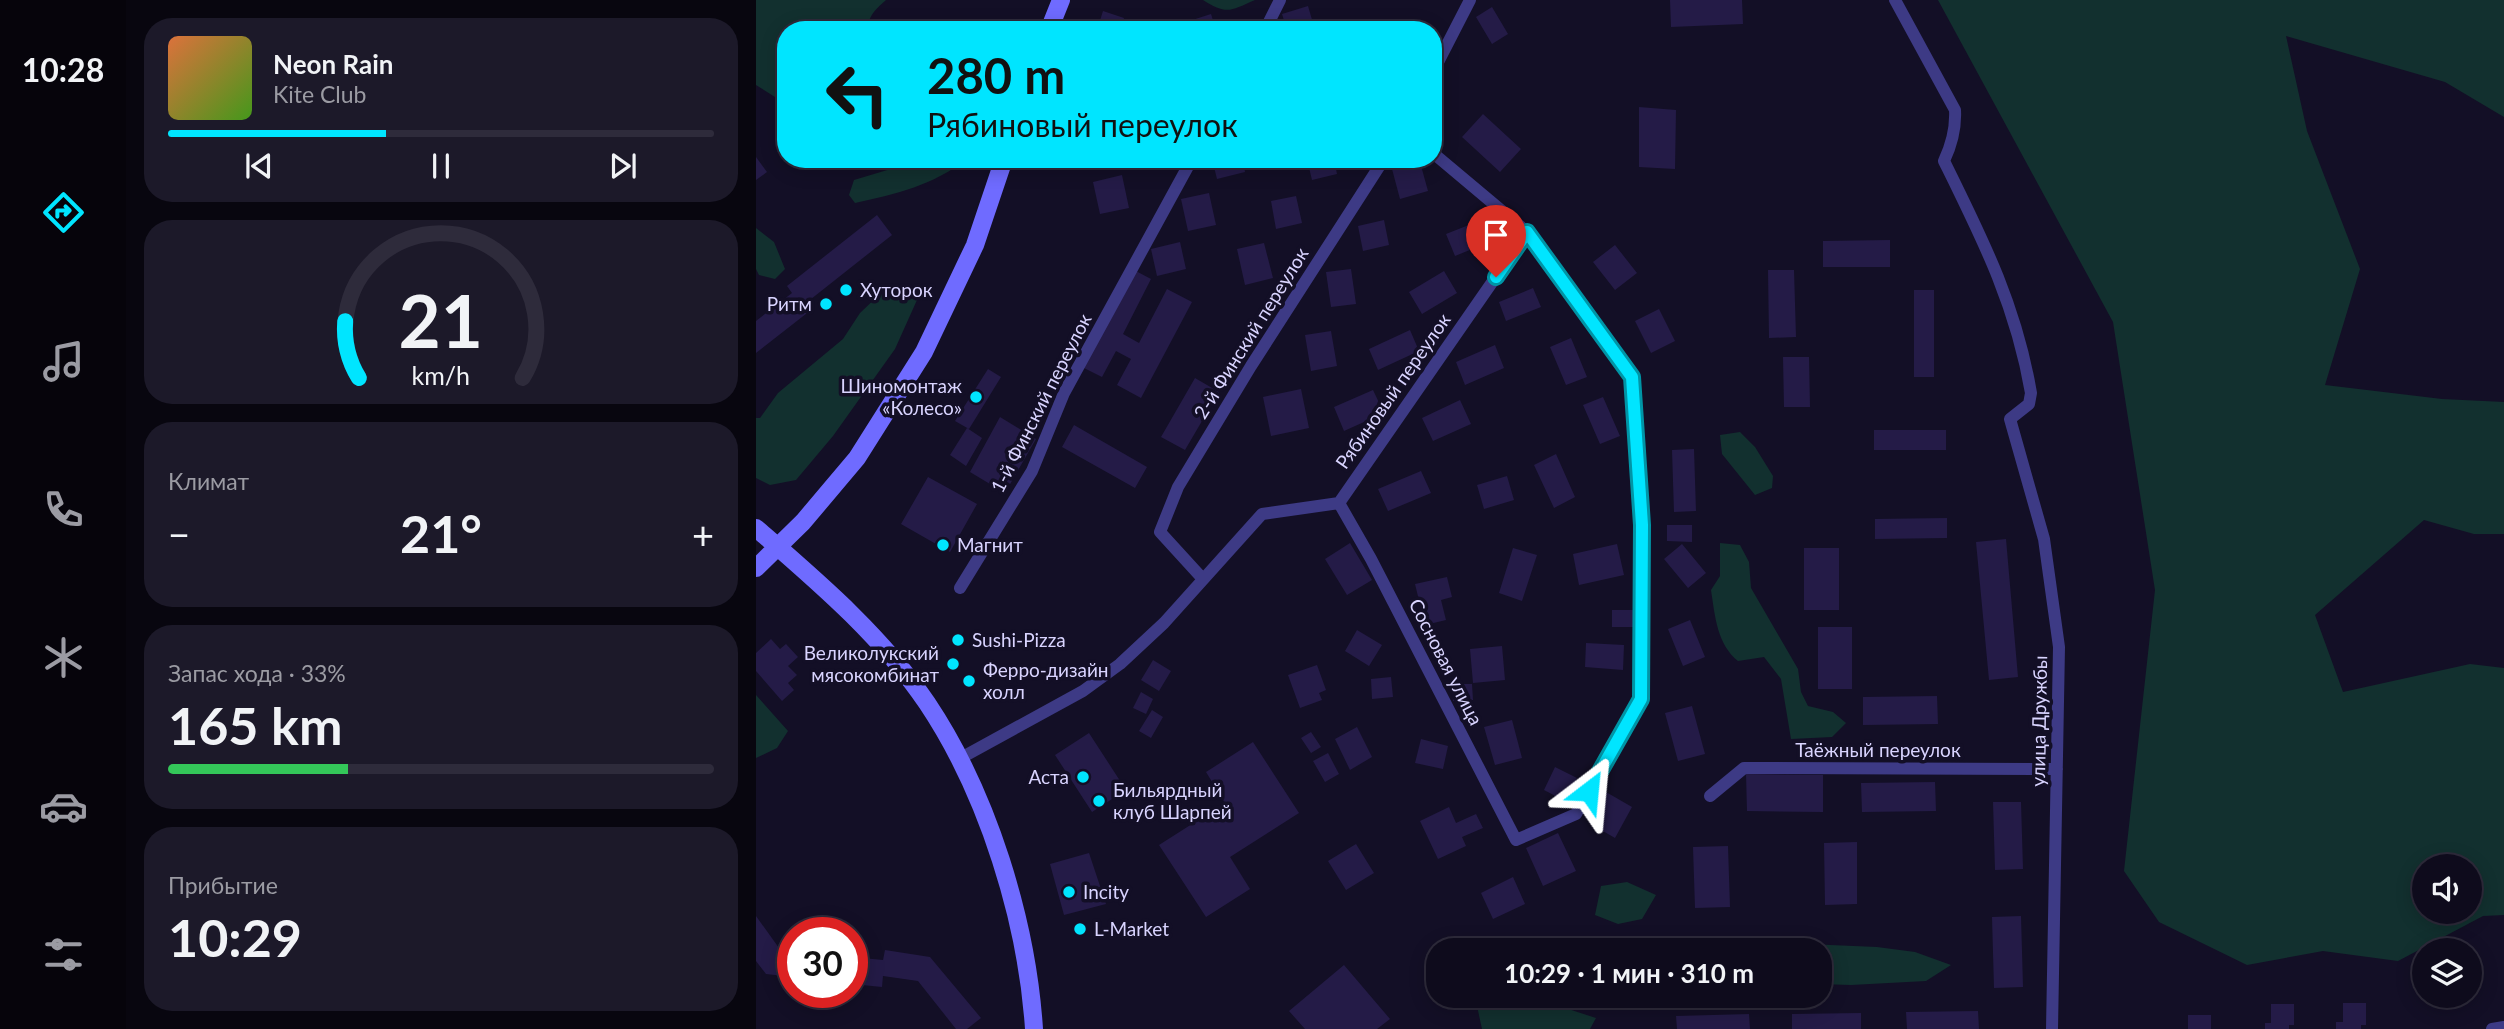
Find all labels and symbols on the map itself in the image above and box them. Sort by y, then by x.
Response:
pin [1466,205,1526,277]
street label: 2-й Финский переулок [1188,243,1313,423]
place label: Хуторок [860,278,933,301]
marker: Хуторок [838,282,854,298]
place label: Ритм [767,292,812,315]
marker: Ритм [818,296,834,312]
street label: Рябиновый переулок [1330,308,1455,473]
street label: 1-й Финский переулок [985,309,1096,496]
place label: Шиномонтаж «Колесо» [840,374,962,419]
marker: Шиномонтаж «Колесо» [968,389,984,405]
place label: Магнит [957,533,1023,556]
marker: Магнит [935,537,951,553]
street label: Сосновая улица [1405,595,1488,729]
place label: Sushi-Pizza [972,628,1066,651]
marker: Sushi-Pizza [950,632,966,648]
place label: Великолукский мясокомбинат [804,641,939,686]
street label: улица Дружбы [2026,655,2051,787]
marker: Великолукский мясокомбинат [945,656,961,672]
place label: Ферро-дизайн холл [983,658,1109,703]
marker: Ферро-дизайн холл [961,673,977,689]
street label: Таёжный переулок [1795,738,1961,761]
position arrow [1552,754,1626,828]
place label: Аста [1028,765,1069,788]
marker: Аста [1075,769,1091,785]
place label: Бильярдный клуб Шарпей [1113,778,1232,823]
marker: Бильярдный клуб Шарпей [1091,793,1107,809]
place label: Incity [1083,880,1129,903]
marker: Incity [1061,884,1077,900]
speed limit sign: 30 [777,917,868,1008]
place label: L-Market [1094,917,1169,940]
marker: L-Market [1072,921,1088,937]

